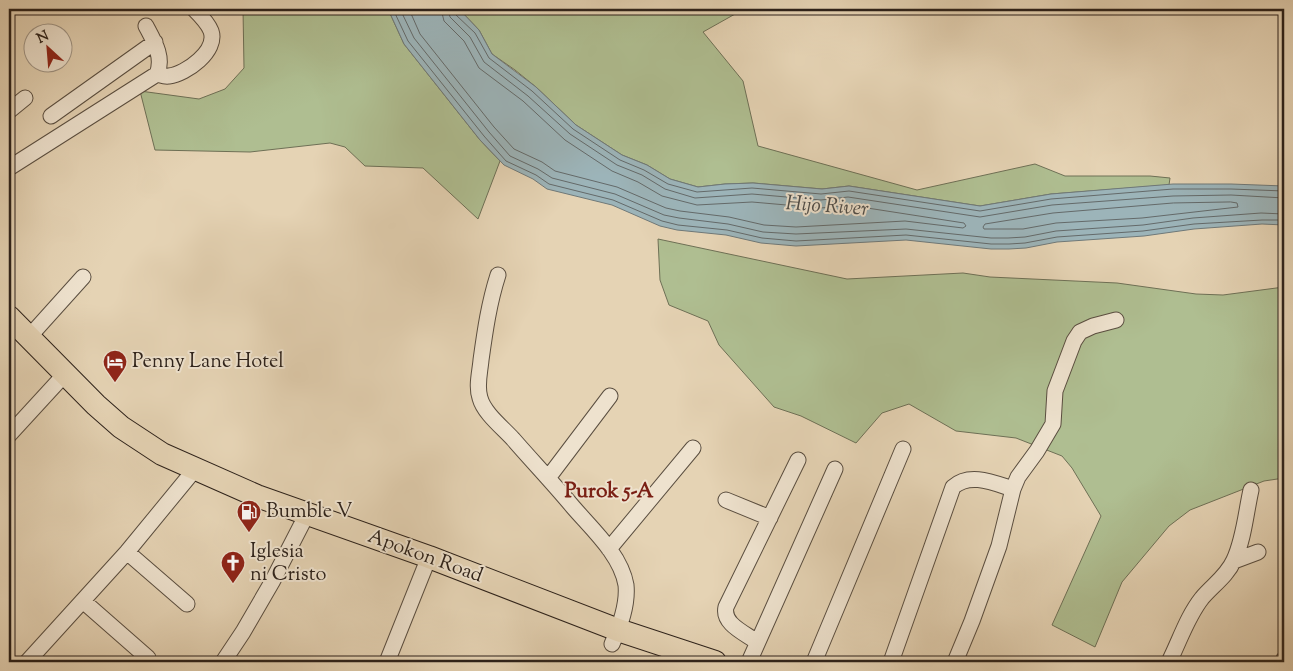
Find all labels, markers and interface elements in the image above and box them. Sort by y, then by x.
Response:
north arrow [22,22,72,72]
text: N [34,27,53,50]
water label: Hijo River [784,189,870,225]
place label: Penny Lane Hotel [132,348,284,377]
hotel icon: Penny Lane Hotel [102,349,128,383]
district label: Purok 5-A [564,477,655,507]
place label: Bumble V [266,498,352,527]
fuel station icon: Bumble V [236,499,262,533]
street label: Apokon Road [363,523,487,591]
place label: Iglesia ni Cristo [250,538,326,590]
church icon: Iglesia ni Cristo [220,550,246,584]

